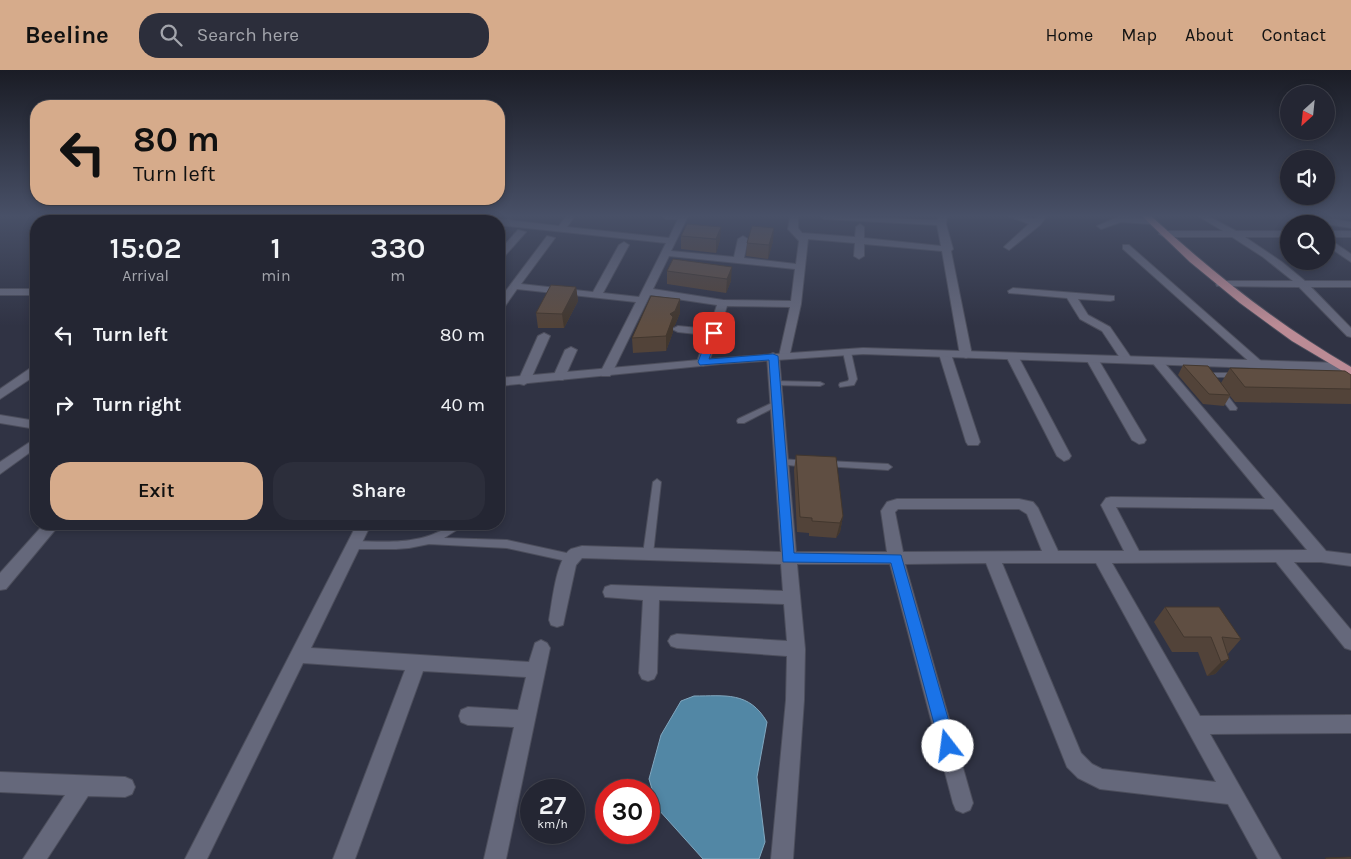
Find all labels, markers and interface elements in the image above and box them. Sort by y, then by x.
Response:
search box [139,13,489,58]
text: Beeline [25,21,109,49]
icon: search [157,21,185,49]
text: Search here [197,24,299,46]
text: Home [1045,24,1093,46]
text: Map [1121,24,1157,46]
text: About [1185,24,1234,46]
text: Contact [1262,24,1326,46]
north arrow [1280,85,1335,140]
map controls [1280,85,1335,270]
text: 80 m [133,119,220,160]
icon: left [50,120,115,185]
button: sound [1280,150,1335,205]
text: Turn left [133,161,216,187]
button: search [1280,215,1335,270]
text: 15:02 [109,230,182,266]
text: 1 [271,230,281,266]
text: 330 [370,230,426,266]
text: Arrival [122,266,169,285]
text: min [261,266,291,285]
text: m [390,266,405,285]
pin [693,312,735,354]
icon: arrive [700,319,728,347]
icon: left [50,321,78,349]
text: Turn left [93,324,168,346]
text: 80 m [440,324,485,346]
icon: right [50,391,78,419]
text: Turn right [93,394,182,416]
text: 40 m [441,394,485,416]
button: Exit [50,462,263,520]
button: Share [273,462,485,520]
position arrow [921,719,973,771]
speed limit sign: 30 [595,779,660,844]
text: 27 [539,791,566,820]
text: km/h [537,817,568,831]

